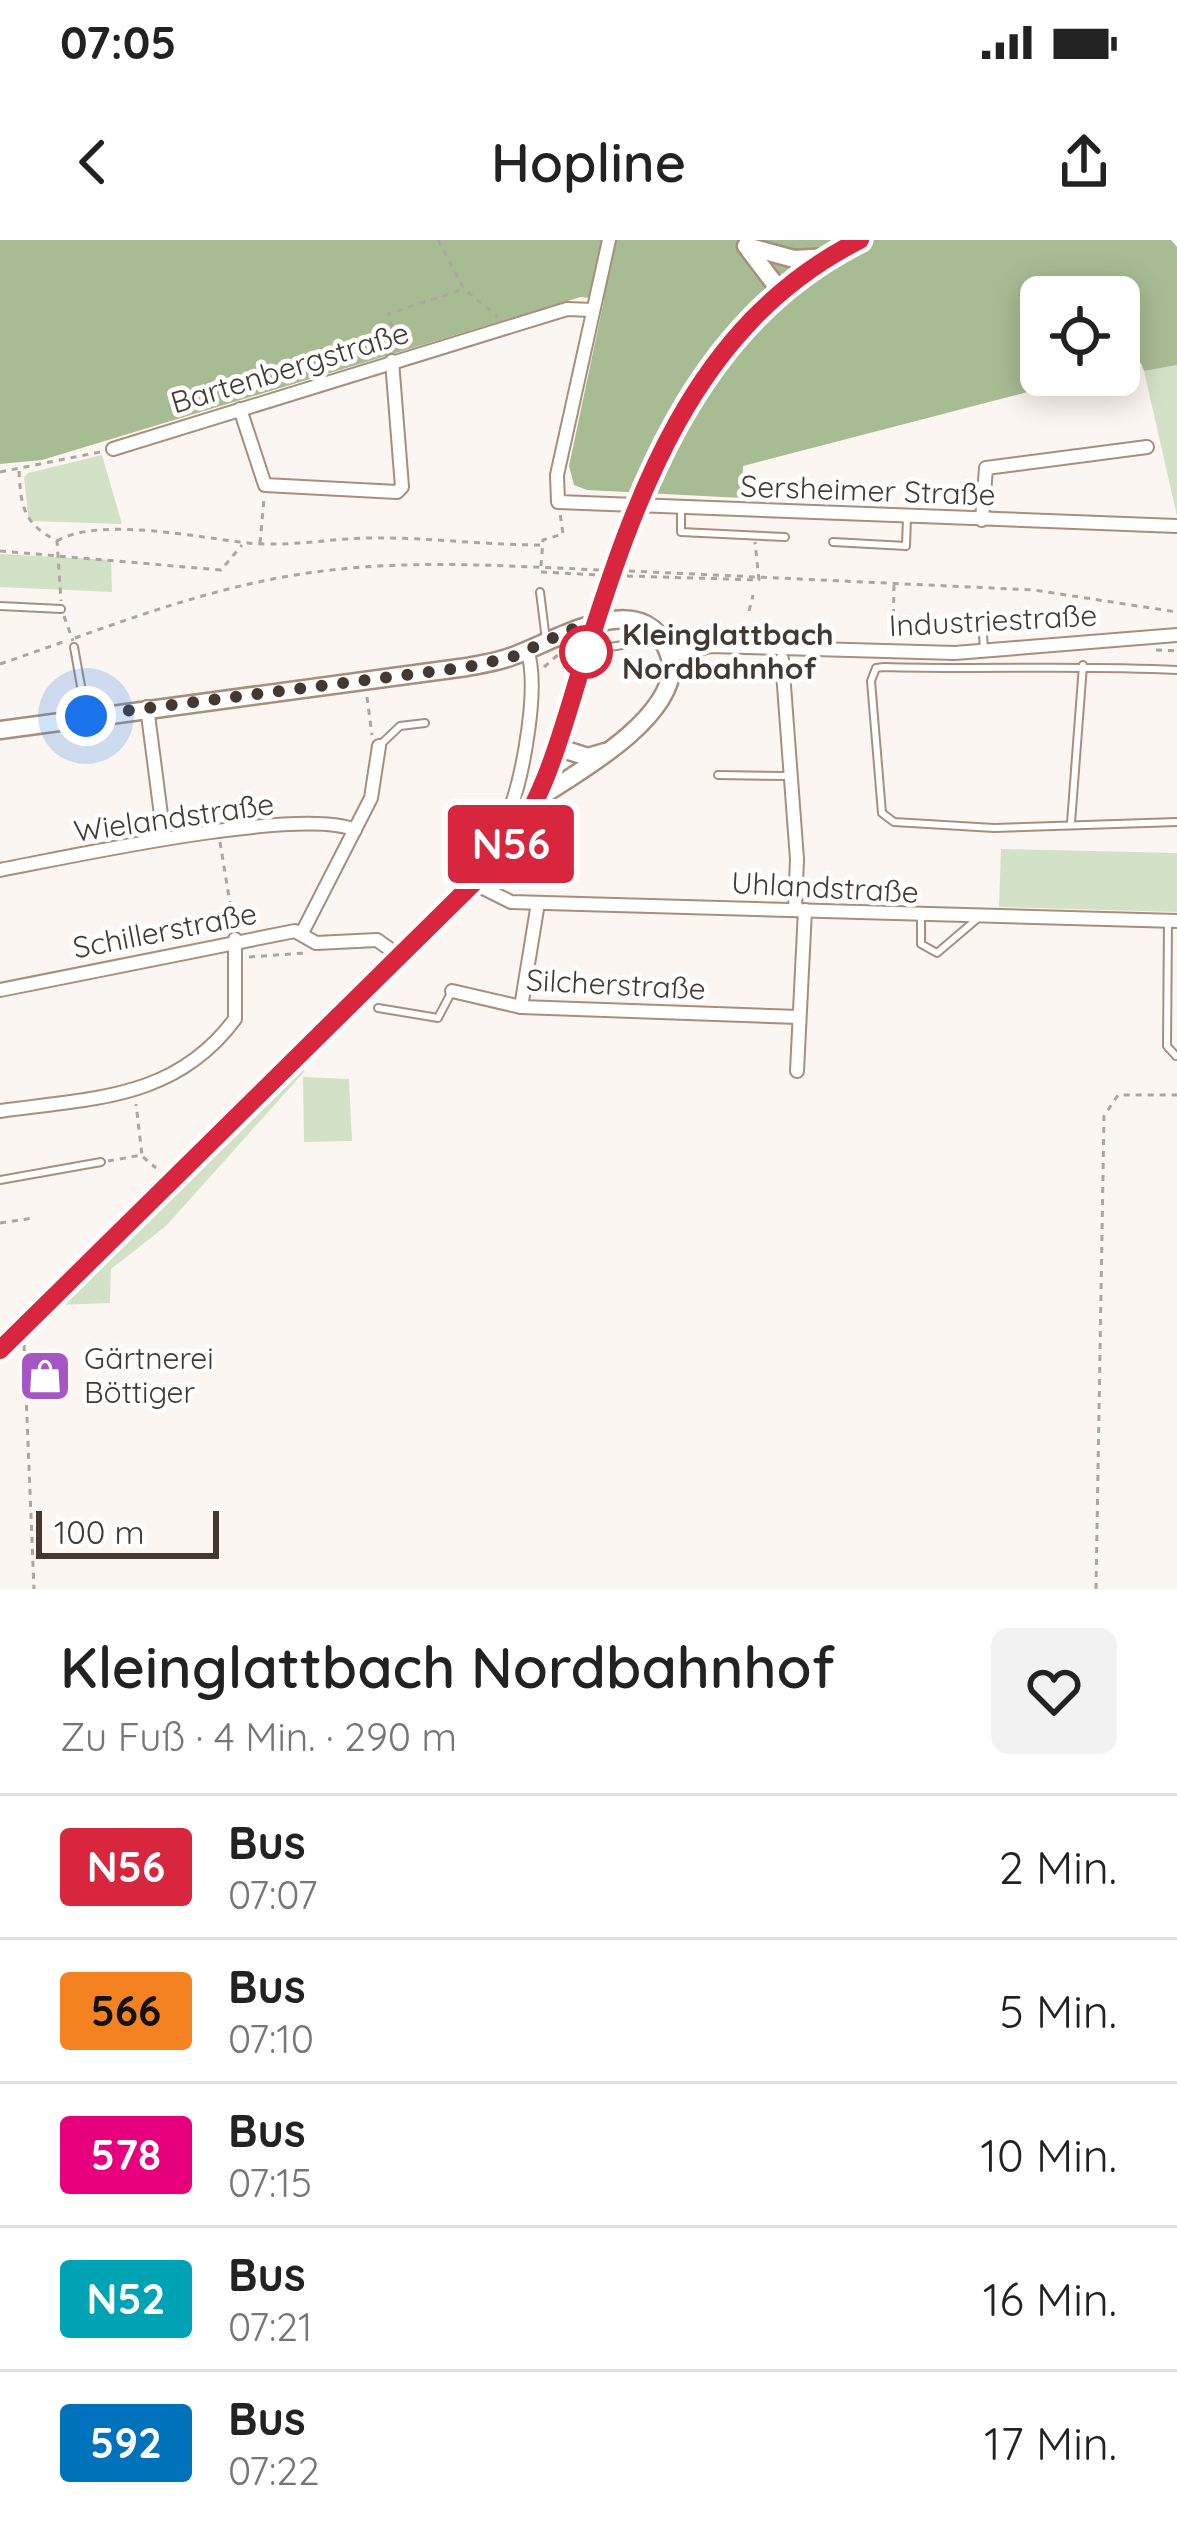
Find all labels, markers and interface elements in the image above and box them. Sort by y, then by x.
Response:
text: 07:05 [60,14,176,70]
text: Hopline [491,128,686,196]
icon: back [60,129,126,195]
icon: share [1051,129,1117,195]
map controls [1020,276,1140,396]
button: locate [1020,276,1140,396]
street label: Bartenbergstraße [166,313,413,421]
street label: Sersheimer Straße [740,467,996,513]
street label: Industriestraße [888,596,1098,644]
place label: Kleinglattbach Nordbahnhof [622,615,834,687]
marker: Kleinglattbach Nordbahnhof [561,627,611,677]
your location [56,686,116,746]
street label: Wielandstraße [71,784,276,850]
line badge: N56 [442,805,580,883]
text: N56 [472,817,550,870]
street label: Uhlandstraße [730,863,920,911]
street label: Schillerstraße [70,894,260,966]
street label: Silcherstraße [525,960,707,1008]
place label: Gärtnerei Böttiger [84,1339,214,1411]
shop icon: Gärtnerei Böttiger [17,1348,73,1404]
scale bar [36,1505,219,1558]
text: 100 m [54,1511,145,1552]
button: heart [991,1628,1117,1754]
text: Kleinglattbach Nordbahnhof [60,1631,835,1702]
text: Zu Fuß · 4 Min. · 290 m [60,1712,457,1761]
text: Bus [228,1814,306,1870]
text: 2 Min. [999,1839,1117,1895]
text: N56 [87,1840,165,1893]
text: 07:07 [228,1870,317,1919]
text: Bus [228,1958,306,2014]
text: 5 Min. [999,1983,1117,2039]
text: 566 [91,1984,161,2037]
text: 07:10 [228,2014,314,2063]
text: Bus [228,2102,306,2158]
text: 10 Min. [980,2127,1117,2183]
text: 578 [91,2128,161,2181]
text: 07:15 [228,2158,312,2207]
text: Bus [228,2246,306,2302]
text: 16 Min. [983,2271,1117,2327]
text: N52 [87,2272,165,2325]
text: 07:21 [228,2302,312,2351]
text: Bus [228,2390,306,2446]
text: 17 Min. [984,2415,1117,2471]
text: 592 [90,2416,162,2469]
text: 07:22 [228,2446,320,2495]

